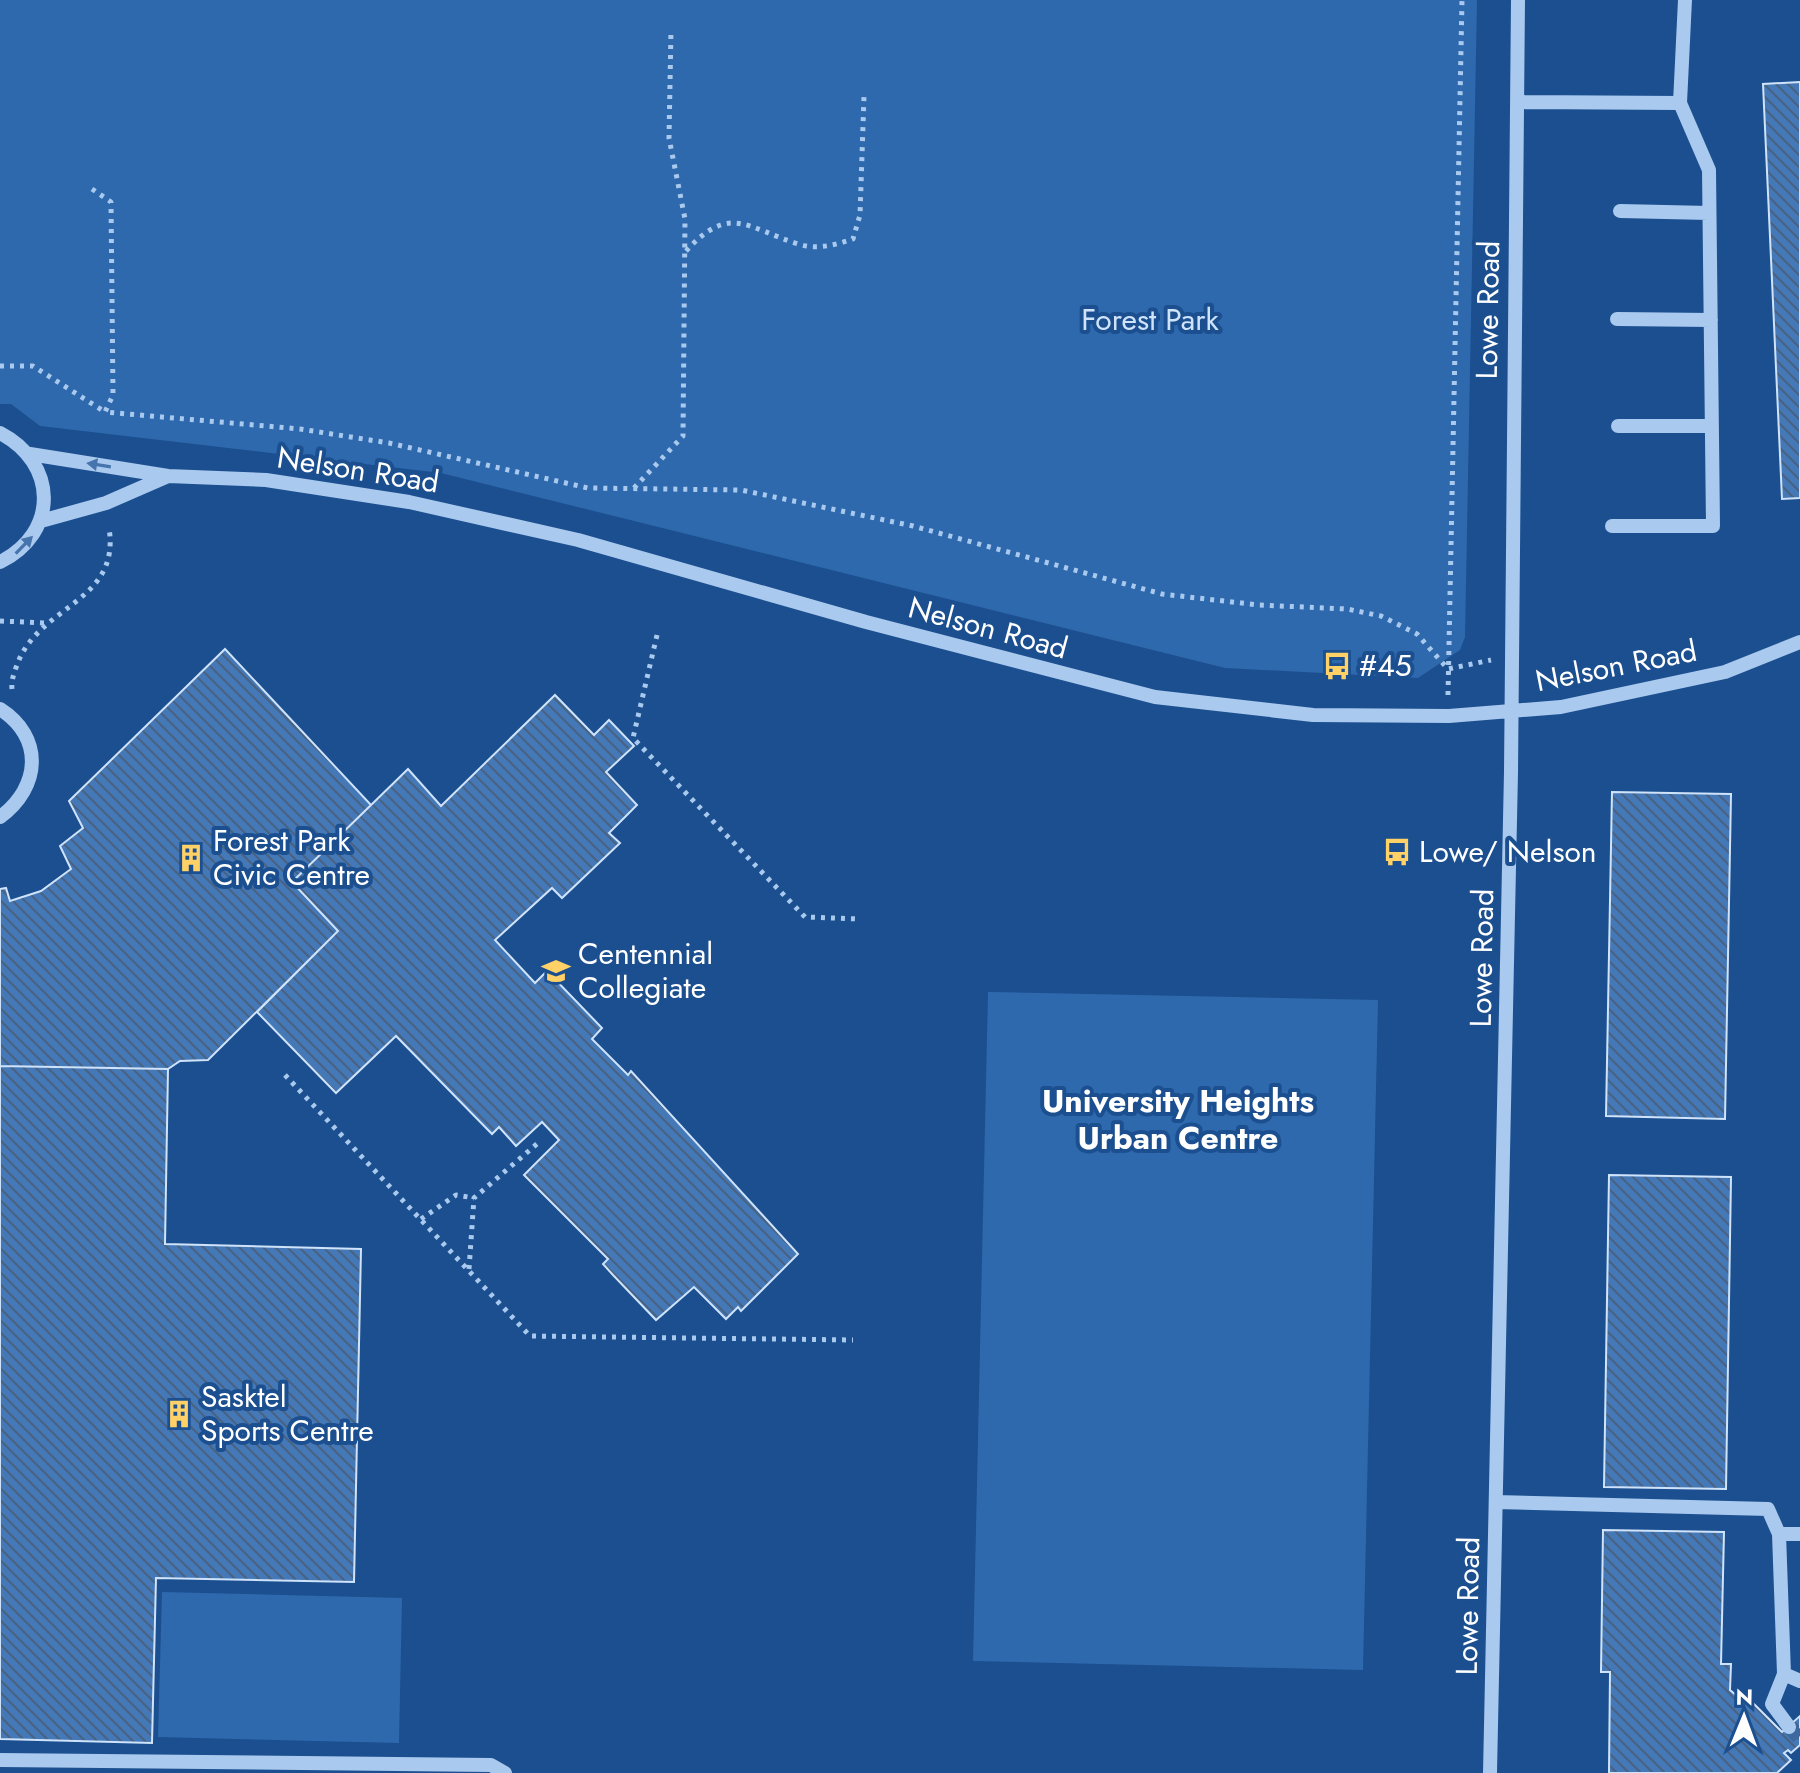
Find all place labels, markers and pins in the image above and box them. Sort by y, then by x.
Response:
place label: #45 [1359,644,1412,687]
bus stop icon: #45 [1322,651,1352,681]
place label: Forest Park Civic Centre [213,819,370,896]
place label: Lowe/ Nelson [1419,830,1597,873]
bus stop icon: Lowe/ Nelson [1382,837,1412,867]
building icon: Forest Park Civic Centre [176,843,206,873]
place label: Centennial Collegiate [578,932,713,1009]
school or university icon: Centennial Collegiate [541,956,571,986]
place label: Sasktel Sports Centre [201,1375,374,1452]
building icon: Sasktel Sports Centre [164,1399,194,1429]

